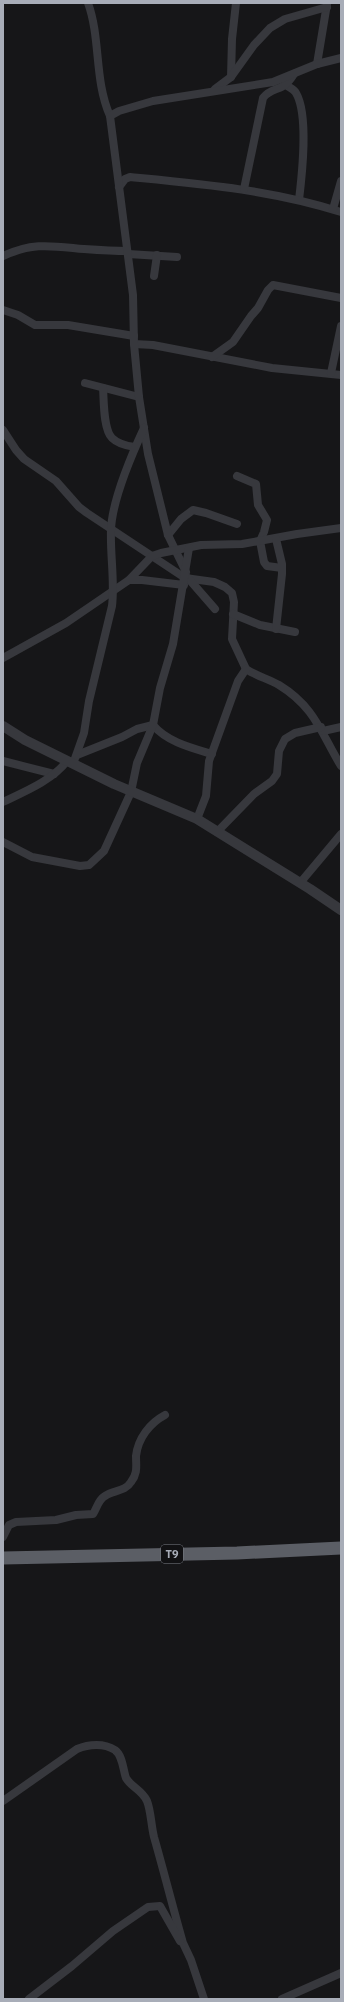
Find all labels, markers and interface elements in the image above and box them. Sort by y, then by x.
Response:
road number: T9 [161,1545,183,1563]

